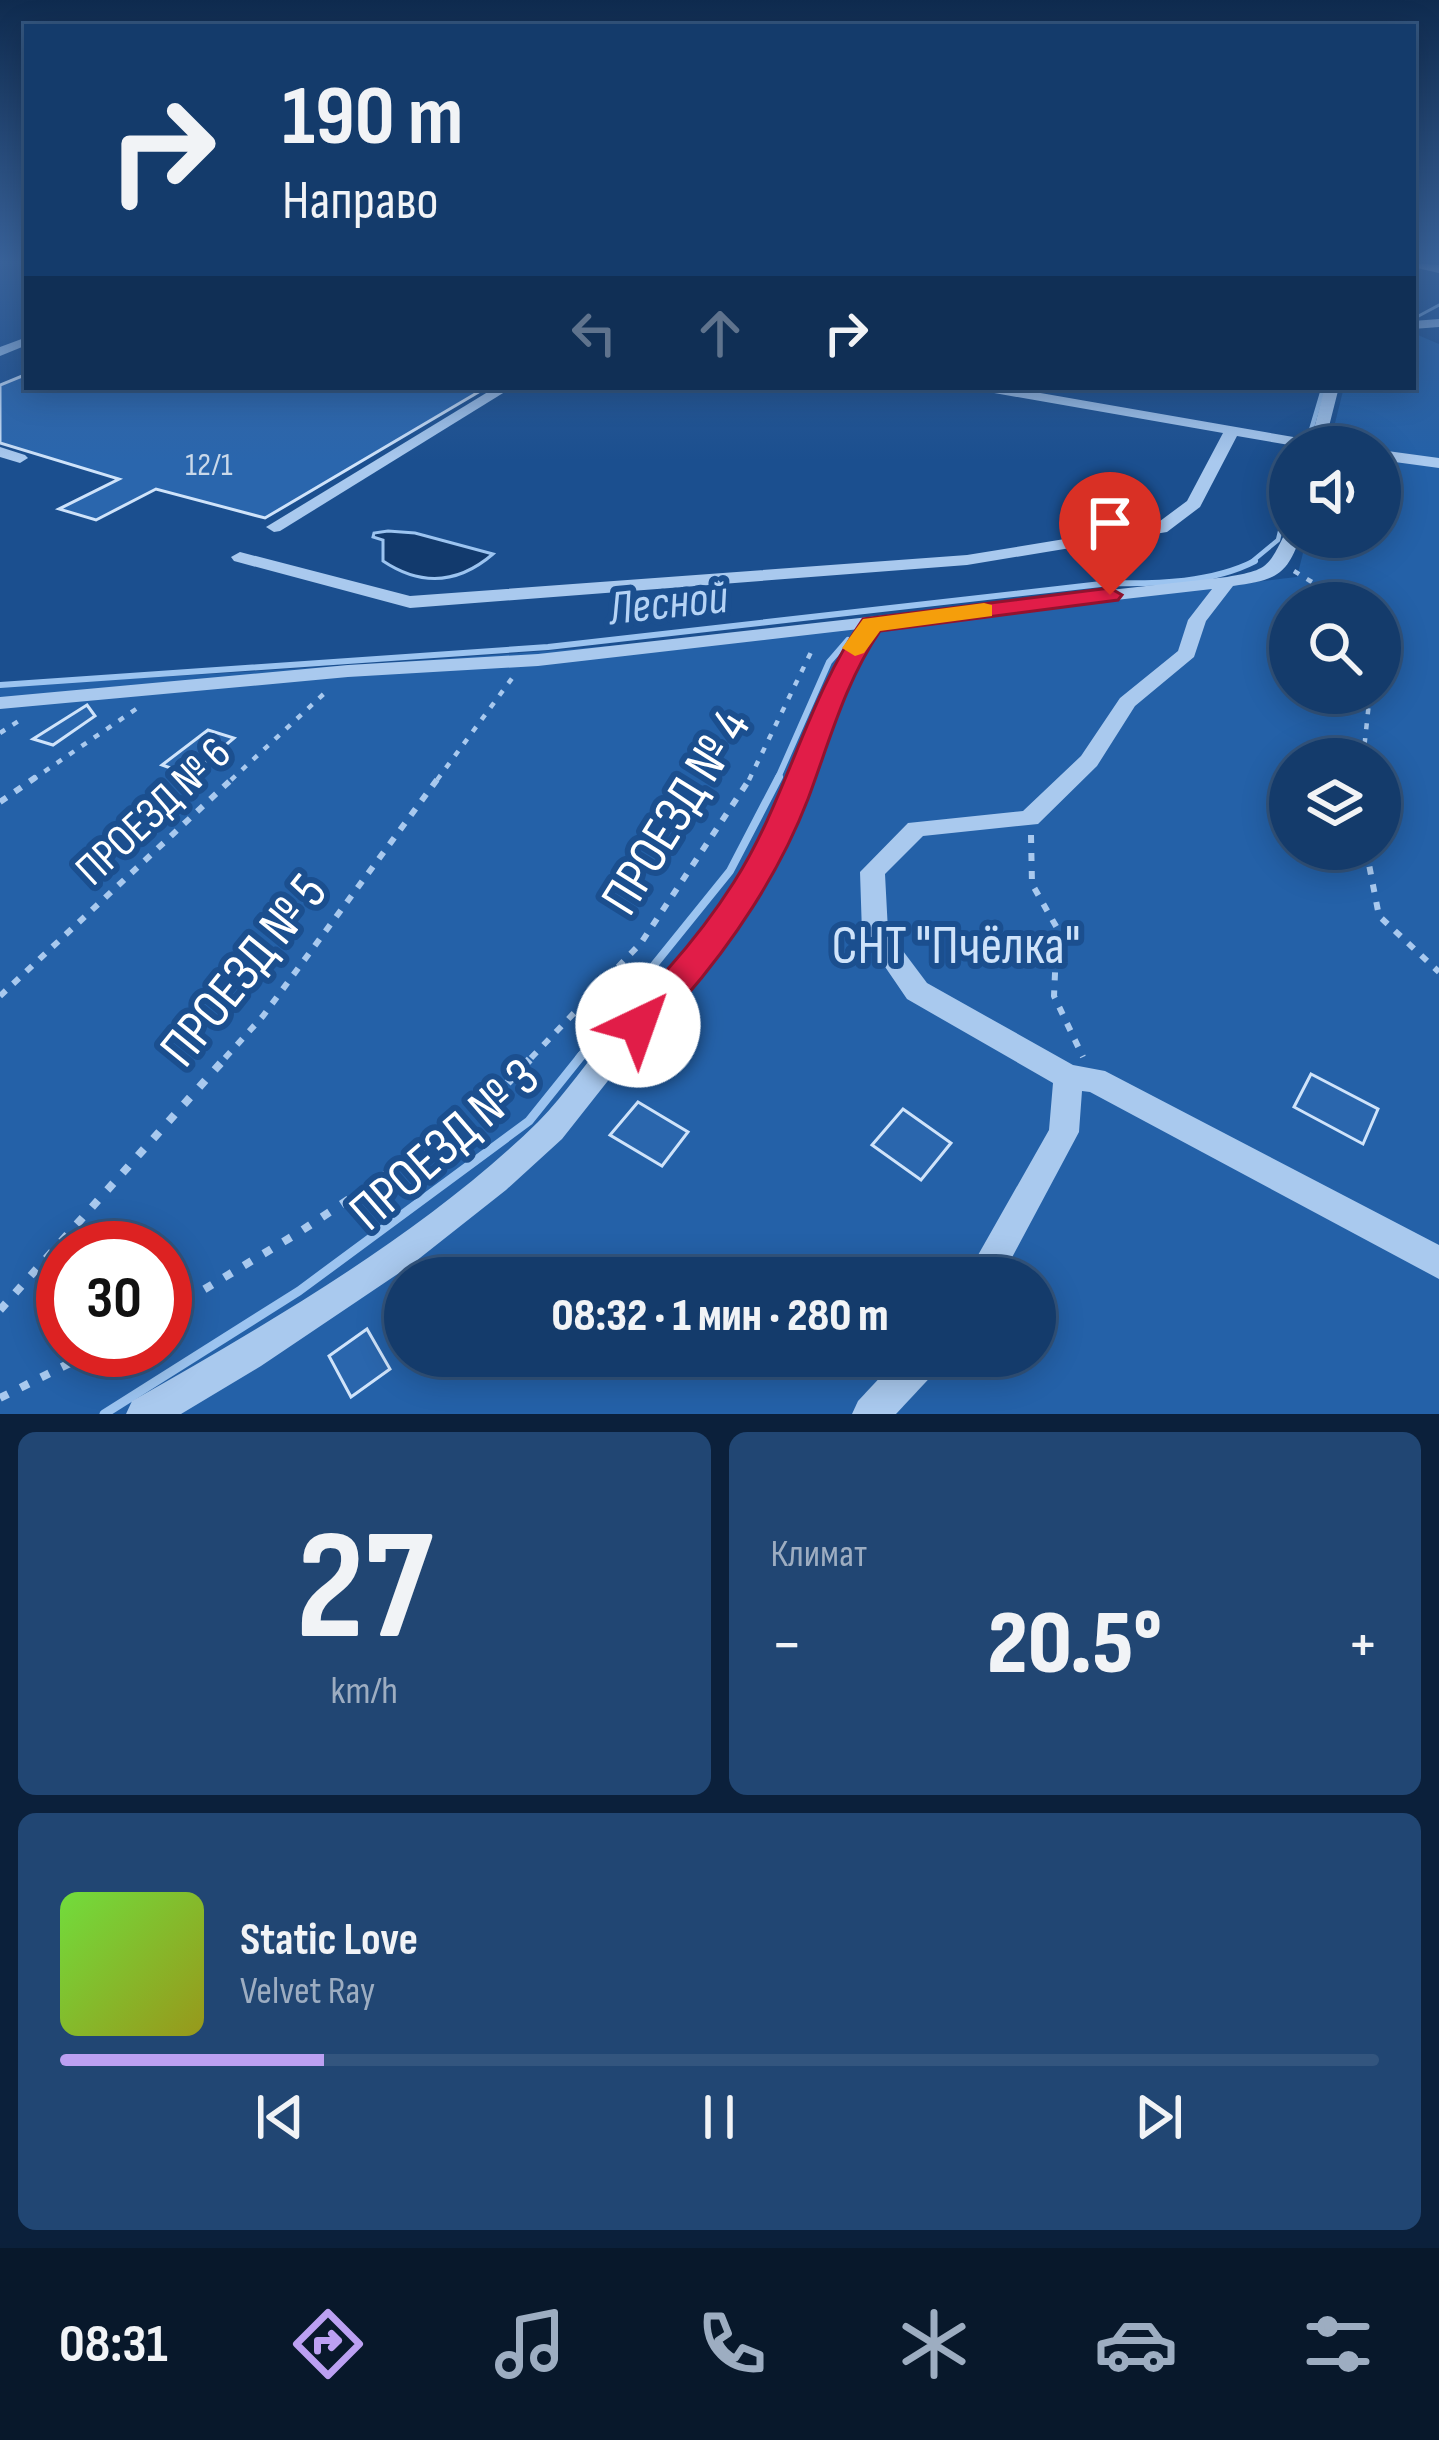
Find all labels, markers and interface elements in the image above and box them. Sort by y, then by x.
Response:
text: 190 m [282,67,464,168]
icon: right [84,72,240,228]
text: Направо [282,169,439,234]
icon: left [561,300,627,366]
icon: ahead [687,300,753,366]
icon: right [813,300,879,366]
map controls [1269,426,1401,870]
button: sound [1269,426,1401,558]
house number: 12/1 [185,445,233,485]
pin [1059,472,1161,595]
icon: arrive [1077,490,1143,556]
water label: Лесной [605,569,731,638]
button: search [1269,582,1401,714]
street label: ПРОЕЗД № 4 [588,698,764,927]
street label: ПРОЕЗД № 6 [65,726,243,897]
button: layers [1269,738,1401,870]
street label: ПРОЕЗД № 5 [147,861,341,1080]
park label: СНТ "Пчёлка" [831,914,1081,979]
position arrow [575,962,701,1088]
street label: ПРОЕЗД № 3 [337,1045,552,1245]
speed limit sign: 30 [36,1221,192,1377]
text: 08:32 · 1 мин · 280 m [551,1289,889,1344]
text: 27 [296,1496,432,1683]
text: Климат [771,1531,867,1578]
text: 20.5° [987,1591,1162,1699]
text: − [771,1606,803,1685]
text: + [1347,1606,1379,1685]
text: km/h [331,1668,398,1715]
text: Static Love [240,1913,418,1968]
text: Velvet Ray [240,1968,375,2015]
icon: previous [247,2084,313,2150]
icon: pause [686,2084,752,2150]
icon: next [1126,2084,1192,2150]
icon: directions [286,2302,370,2386]
icon: music [488,2302,572,2386]
icon: phone [690,2302,774,2386]
icon: climate [892,2302,976,2386]
icon: car [1094,2302,1178,2386]
icon: filters [1296,2302,1380,2386]
text: 08:31 [59,2312,168,2377]

